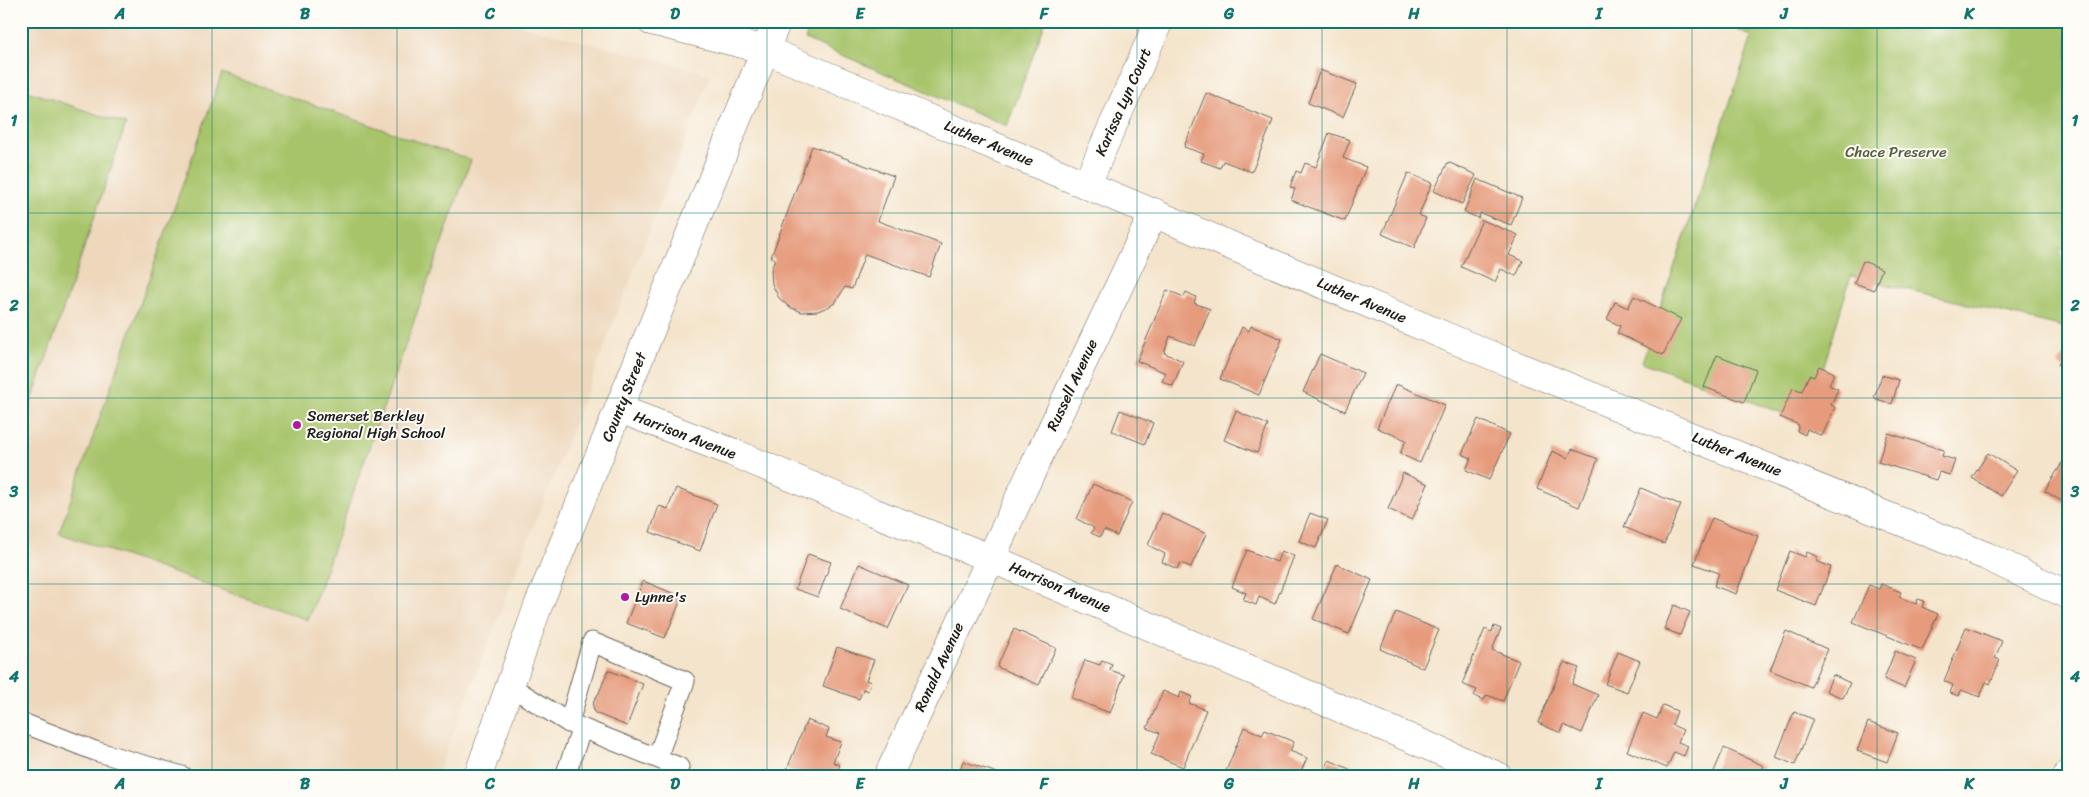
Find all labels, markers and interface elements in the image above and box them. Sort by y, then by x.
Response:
text: A [114,0,125,28]
text: B [300,0,311,28]
text: C [484,0,496,28]
text: D [670,0,680,28]
text: E [856,0,866,28]
text: F [1039,0,1050,28]
text: G [1223,0,1235,28]
text: H [1407,0,1420,28]
text: I [1595,0,1604,28]
text: J [1779,0,1789,28]
text: K [1963,0,1975,28]
street label: Karissa Lyn Court [1088,43,1159,160]
text: 1 [11,106,18,135]
text: 1 [2072,106,2079,135]
street label: Luther Avenue [940,112,1038,174]
park label: Chace Preserve [1845,139,1947,165]
street label: Luther Avenue [1313,269,1411,331]
text: 2 [8,291,19,320]
text: 2 [2069,291,2080,320]
street label: Russell Avenue [1039,334,1105,435]
street label: County Street [594,347,654,446]
place label: Somerset Berkley Regional High School [307,403,446,446]
street label: Harrison Avenue [630,403,740,467]
marker: Somerset Berkley Regional High School [291,419,303,431]
street label: Luther Avenue [1688,424,1786,484]
text: 3 [9,477,19,506]
text: 3 [2070,477,2080,506]
street label: Harrison Avenue [1005,554,1115,620]
place label: Lynne's [635,584,686,610]
marker: Lynne's [619,591,631,603]
street label: Ronald Avenue [907,618,971,716]
text: 4 [8,662,19,691]
text: 4 [2069,662,2080,691]
text: A [114,769,125,797]
text: B [300,769,311,797]
text: C [484,769,496,797]
text: D [670,769,680,797]
text: E [856,769,866,797]
text: F [1039,769,1050,797]
text: G [1223,769,1235,797]
text: H [1407,769,1420,797]
text: I [1595,769,1604,797]
text: J [1779,769,1789,797]
text: K [1963,769,1975,797]

